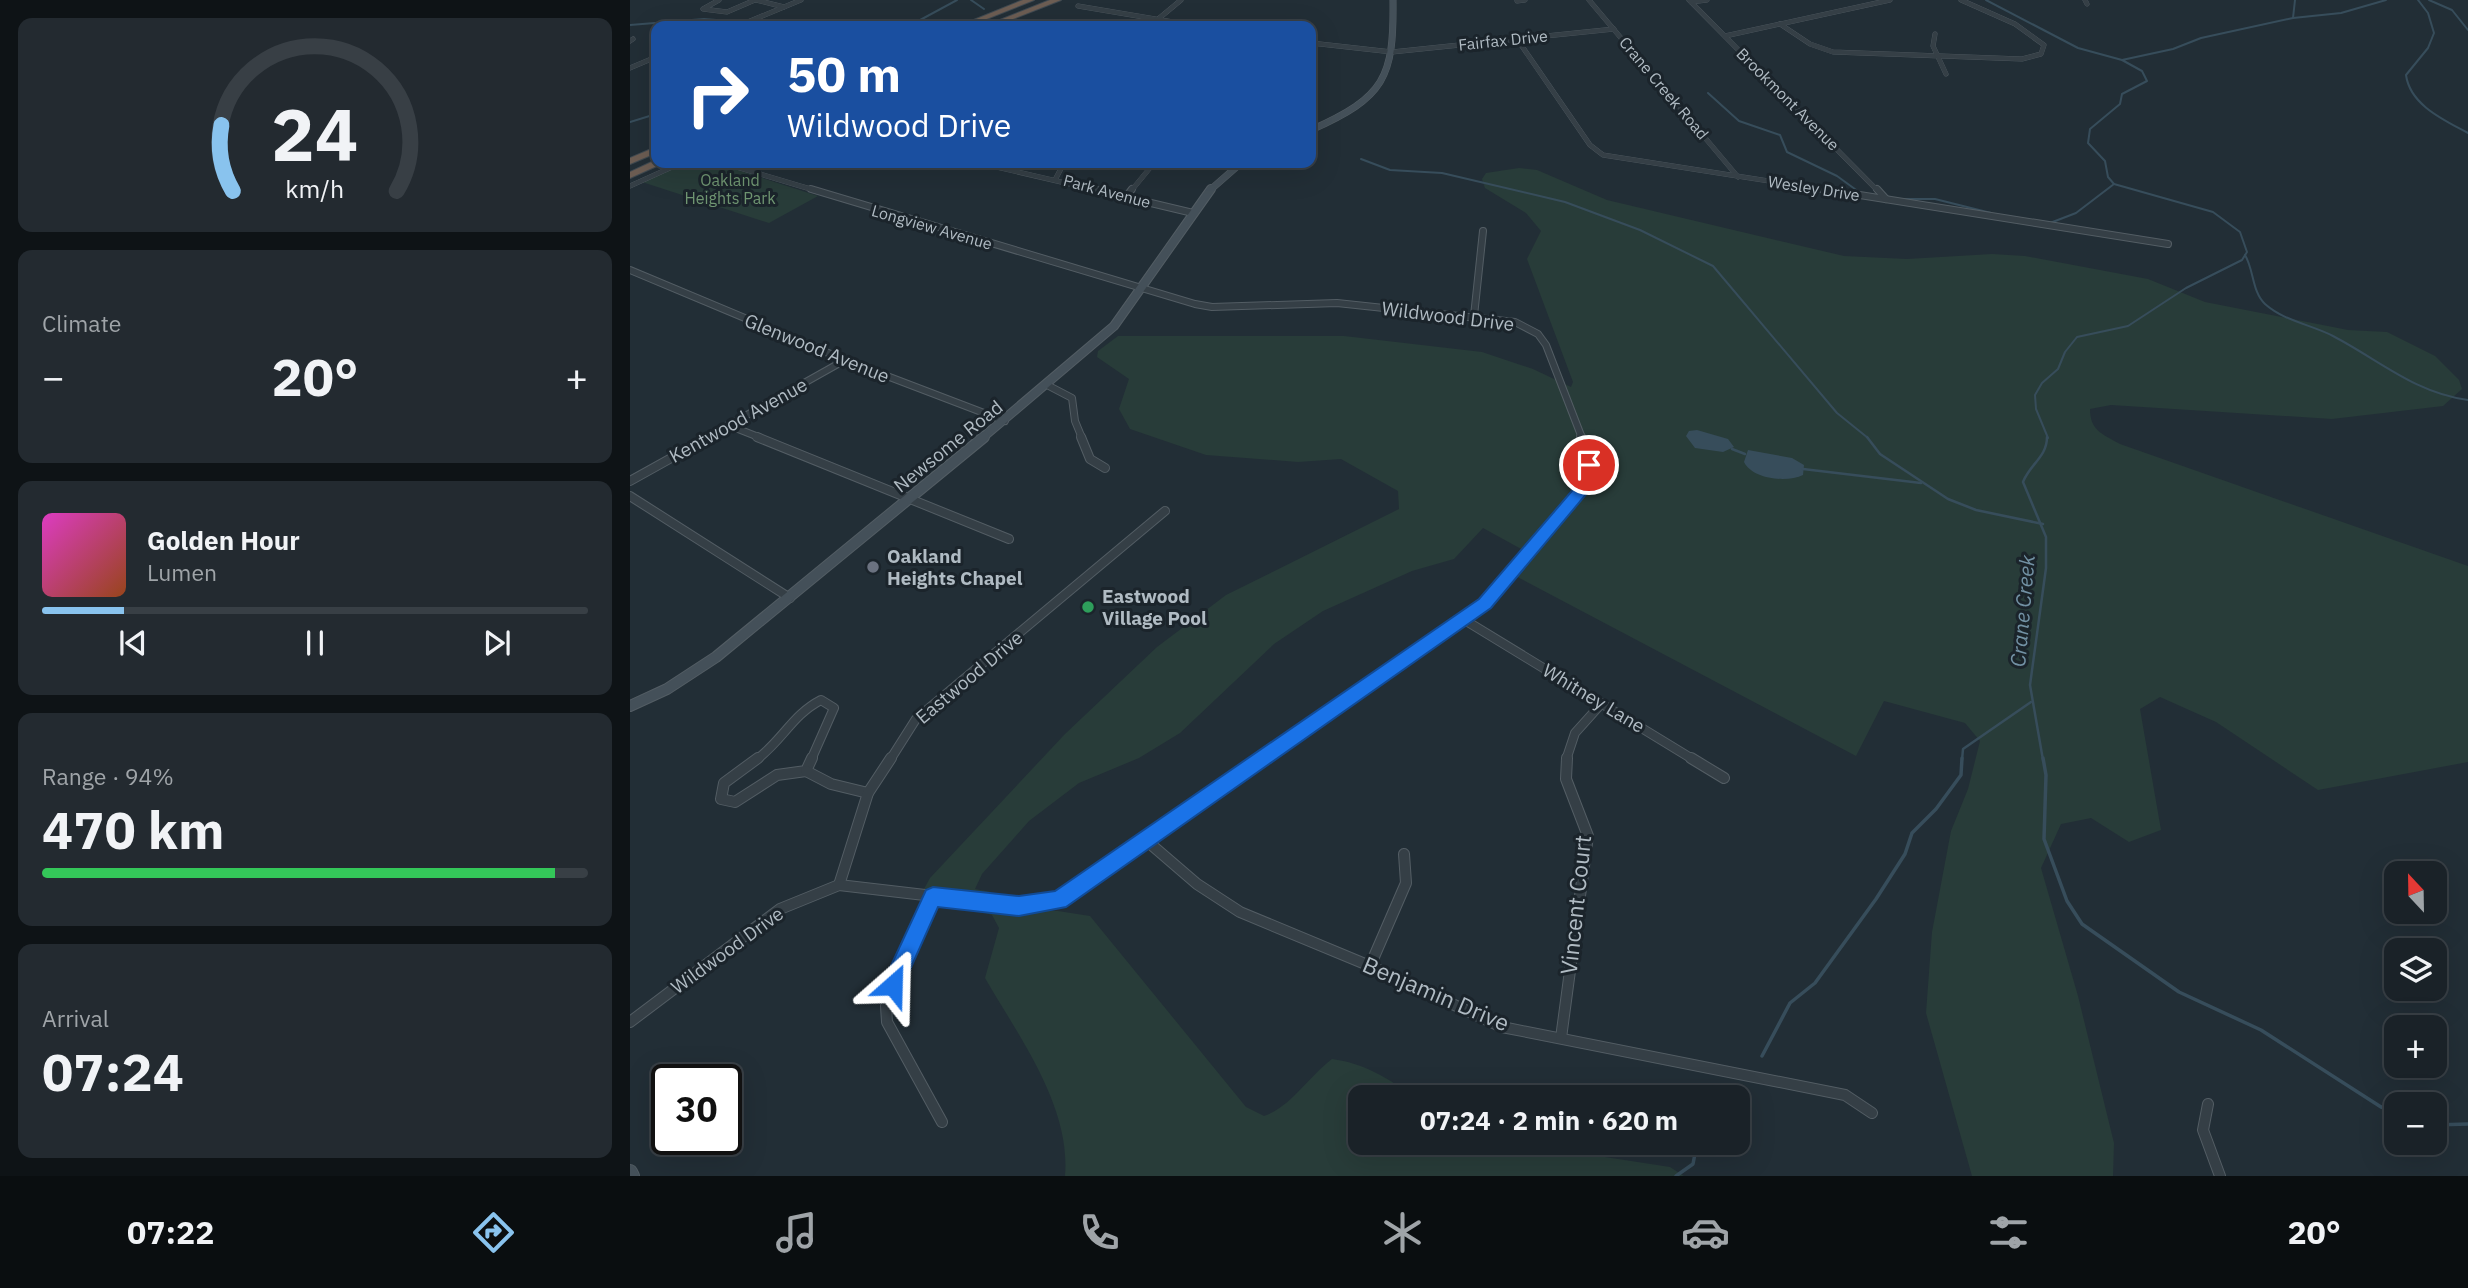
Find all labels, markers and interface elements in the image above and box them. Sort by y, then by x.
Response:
street label: Fairfax Drive [1457,25,1549,55]
street label: Crane Creek Road [1615,32,1713,144]
text: 50 m [787,42,901,105]
street label: Brookmont Avenue [1732,43,1844,155]
icon: right [672,49,763,140]
text: 24 [271,86,359,181]
text: Wildwood Drive [787,104,1011,146]
park label: Oakland Heights Park [684,170,776,208]
street label: Park Avenue [1061,170,1153,212]
street label: Wesley Drive [1767,171,1861,205]
text: km/h [286,172,344,205]
street label: Longview Avenue [869,200,995,254]
street label: Wildwood Drive [1380,296,1516,336]
text: Climate [42,308,121,338]
street label: Glenwood Avenue [741,308,893,388]
text: 20° [272,343,358,410]
text: − [42,352,65,401]
text: + [565,352,588,401]
street label: Kentwood Avenue [665,372,811,468]
street label: Newsome Road [889,395,1007,497]
pin [1559,435,1619,495]
icon: arrive [1570,446,1608,484]
text: Golden Hour [147,523,300,557]
place label: Oakland Heights Chapel [887,544,1023,590]
water label: Crane Creek [2003,553,2041,668]
text: Lumen [147,557,217,587]
marker: Oakland Heights Chapel [865,559,881,575]
place label: Eastwood Village Pool [1102,584,1207,630]
marker: Eastwood Village Pool [1080,599,1096,615]
icon: previous [114,624,152,662]
icon: pause [296,624,334,662]
icon: next [478,624,516,662]
street label: Eastwood Drive [911,625,1027,729]
street label: Whitney Lane [1538,658,1650,738]
text: Range · 94% [42,761,174,791]
text: 470 km [42,796,224,863]
street label: Vincent Court [1553,834,1597,976]
north arrow [2384,861,2446,924]
map controls [2384,861,2447,1155]
street label: Wildwood Drive [666,901,788,999]
button: layers [2384,938,2447,1001]
position arrow [856,948,930,1022]
street label: Benjamin Drive [1359,949,1514,1037]
text: Arrival [42,1003,109,1033]
button: + [2384,1015,2447,1078]
text: 07:24 [42,1038,184,1105]
speed limit sign: 30 [651,1064,742,1155]
button: − [2384,1092,2447,1155]
text: 07:24 · 2 min · 620 m [1420,1103,1678,1137]
icon: directions [469,1208,518,1257]
icon: music [772,1208,821,1257]
icon: phone [1075,1208,1124,1257]
icon: climate [1378,1208,1427,1257]
icon: car [1681,1208,1730,1257]
icon: filters [1984,1208,2033,1257]
text: 07:22 [127,1211,214,1253]
text: 20° [2287,1211,2341,1253]

